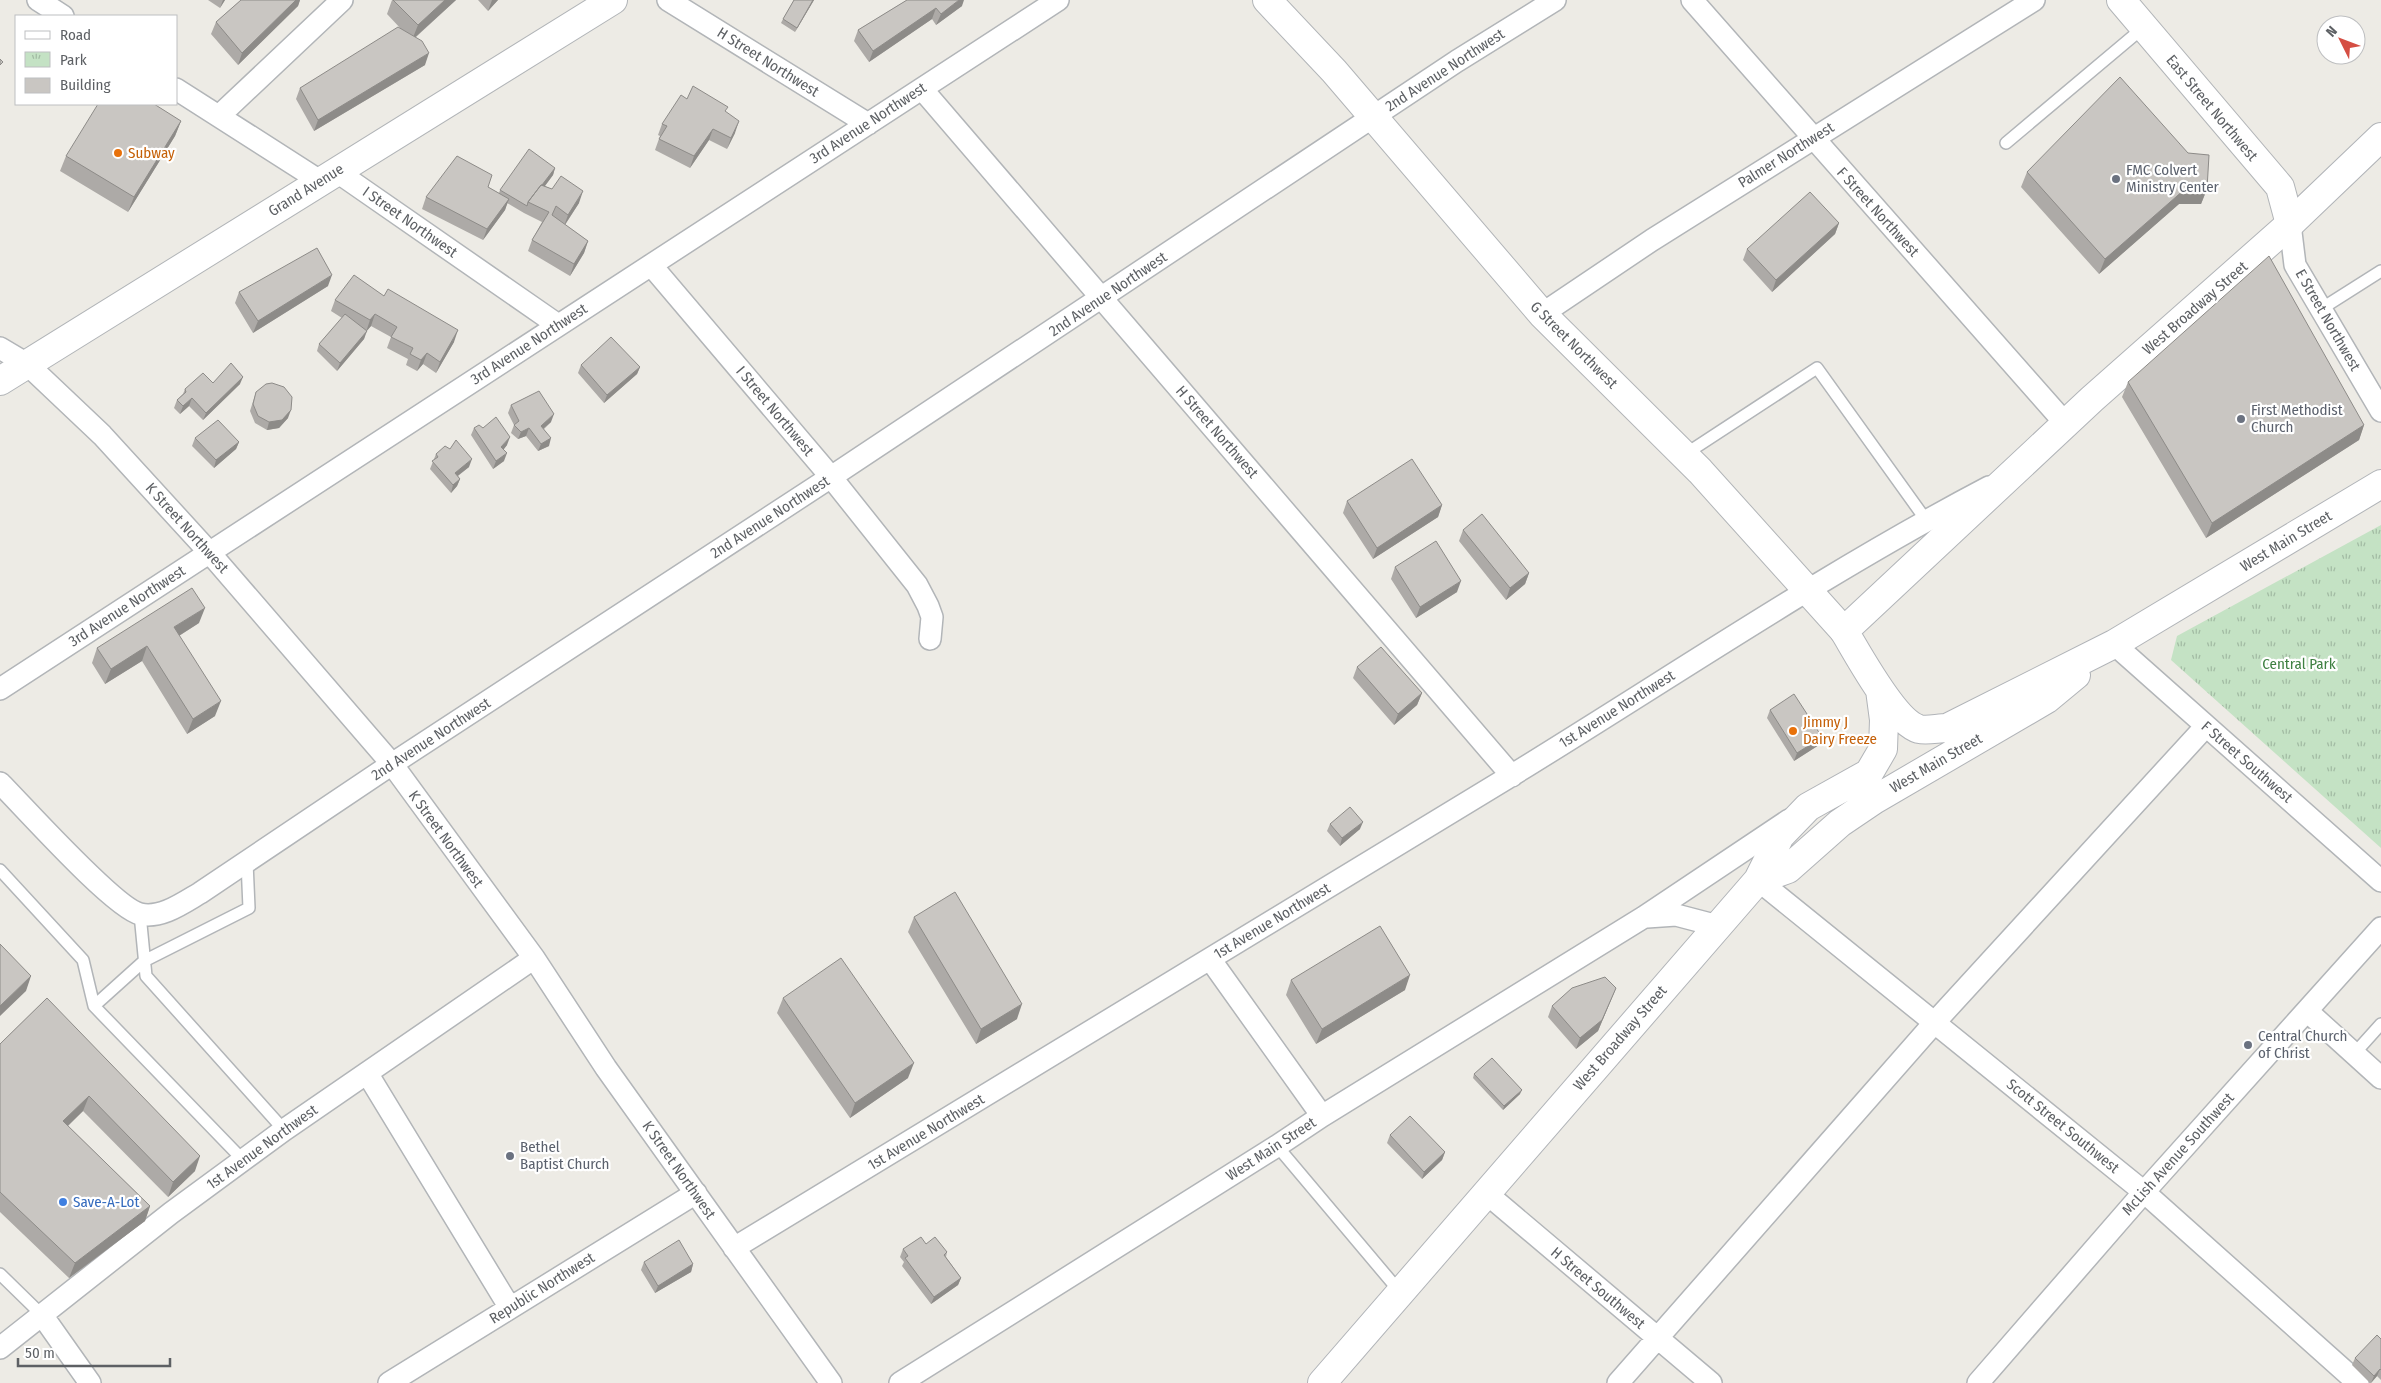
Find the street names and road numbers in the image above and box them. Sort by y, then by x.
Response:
street label: H Street Northwest [714,23,822,101]
street label: 2nd Avenue Northwest [1382,25,1508,115]
street label: East Street Northwest [2162,51,2262,165]
street label: 3rd Avenue Northwest [806,79,930,167]
street label: Palmer Northwest [1735,118,1837,192]
street label: Grand Avenue [265,160,347,220]
street label: F Street Northwest [1833,164,1923,260]
street label: I Street Northwest [359,183,461,261]
street label: 2nd Avenue Northwest [1046,248,1170,340]
street label: West Broadway Street [2139,257,2251,359]
street label: E Street Northwest [2292,266,2364,374]
street label: G Street Northwest [1527,298,1621,392]
street label: 3rd Avenue Northwest [467,300,591,388]
street label: I Street Northwest [732,363,818,460]
street label: H Street Northwest [1172,382,1262,482]
street label: 2nd Avenue Northwest [707,472,833,562]
street label: K Street Northwest [142,479,232,577]
street label: West Main Street [2237,507,2335,575]
street label: 3rd Avenue Northwest [65,562,189,650]
street label: 1st Avenue Northwest [1556,666,1678,752]
street label: 2nd Avenue Northwest [368,694,494,784]
street label: F Street Southwest [2198,717,2296,807]
street label: West Main Street [1887,729,1985,797]
street label: K Street Northwest [405,787,487,891]
street label: 1st Avenue Northwest [1210,879,1334,963]
street label: West Broadway Street [1569,982,1671,1094]
street label: Scott Street Southwest [2003,1075,2123,1177]
street label: McLish Avenue Southwest [2118,1089,2238,1219]
street label: 1st Avenue Northwest [864,1090,988,1174]
street label: 1st Avenue Northwest [203,1101,321,1193]
street label: West Main Street [1223,1113,1319,1185]
street label: K Street Northwest [639,1118,720,1223]
street label: H Street Southwest [1547,1243,1649,1333]
street label: Republic Northwest [486,1248,598,1328]

